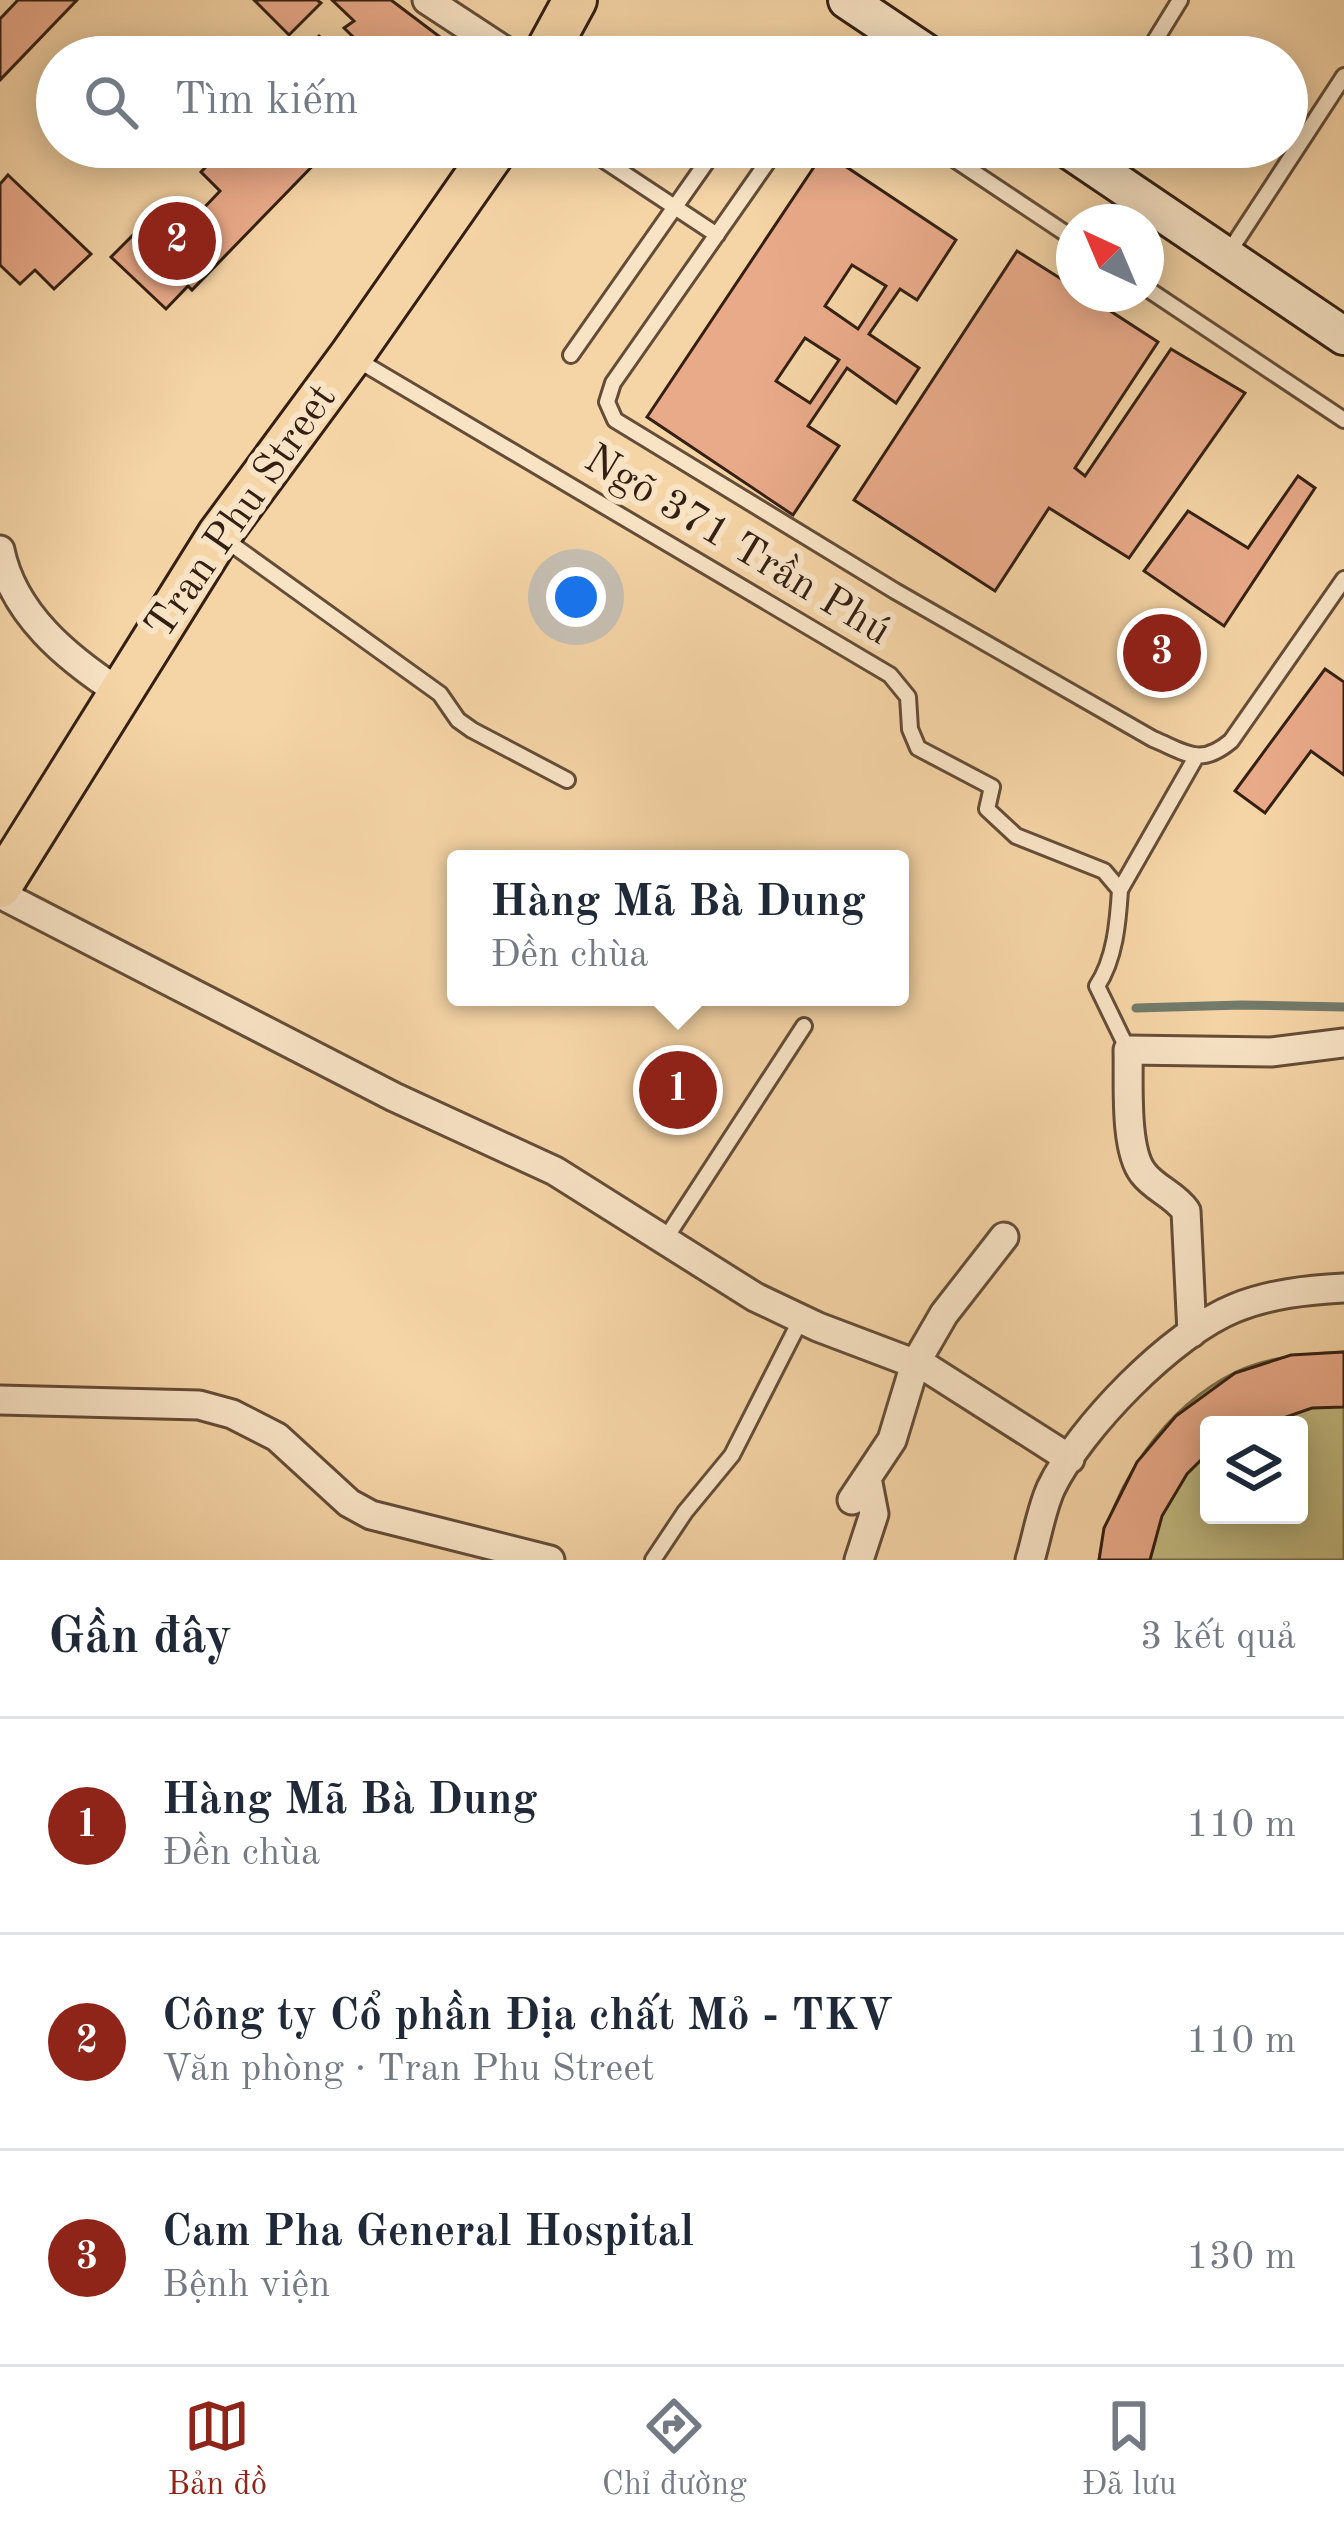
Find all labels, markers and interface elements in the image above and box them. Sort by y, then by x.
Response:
search box [36,36,1308,168]
icon: search [78,69,144,135]
text: Tìm kiếm [174,79,359,124]
pin: 2 [138,196,216,286]
north arrow [1056,204,1164,312]
street label: Tran Phu Street [139,377,345,647]
street label: Ngõ 371 Trần Phú [577,435,899,654]
your location [546,567,606,627]
pin: 3 [1123,608,1201,698]
popup [447,850,909,1006]
text: Hàng Mã Bà Dung [490,881,866,926]
text: Đền chùa [490,936,648,975]
pin: 1 [639,1045,717,1135]
map controls [1200,1416,1308,1524]
button: layers [1200,1416,1308,1524]
text: Gần đây [48,1613,232,1664]
text: 3 kết quả [1140,1618,1296,1657]
text: Hàng Mã Bà Dung [162,1779,537,1824]
text: 1 [76,1806,98,1845]
text: 110 m [1186,1806,1296,1845]
text: Đền chùa [162,1834,320,1873]
text: Công ty Cổ phần Địa chất Mỏ - TKV [162,1995,893,2040]
text: 2 [76,2022,98,2061]
text: 110 m [1186,2022,1296,2061]
text: Văn phòng · Tran Phu Street [162,2050,655,2089]
text: Cam Pha General Hospital [162,2211,694,2256]
text: 3 [76,2238,98,2277]
text: 130 m [1186,2238,1296,2277]
text: Bệnh viện [162,2266,330,2305]
tab: Bản đồ [167,2393,267,2506]
tab: Chỉ đường [602,2393,747,2506]
tab: Đã lưu [1082,2393,1177,2506]

